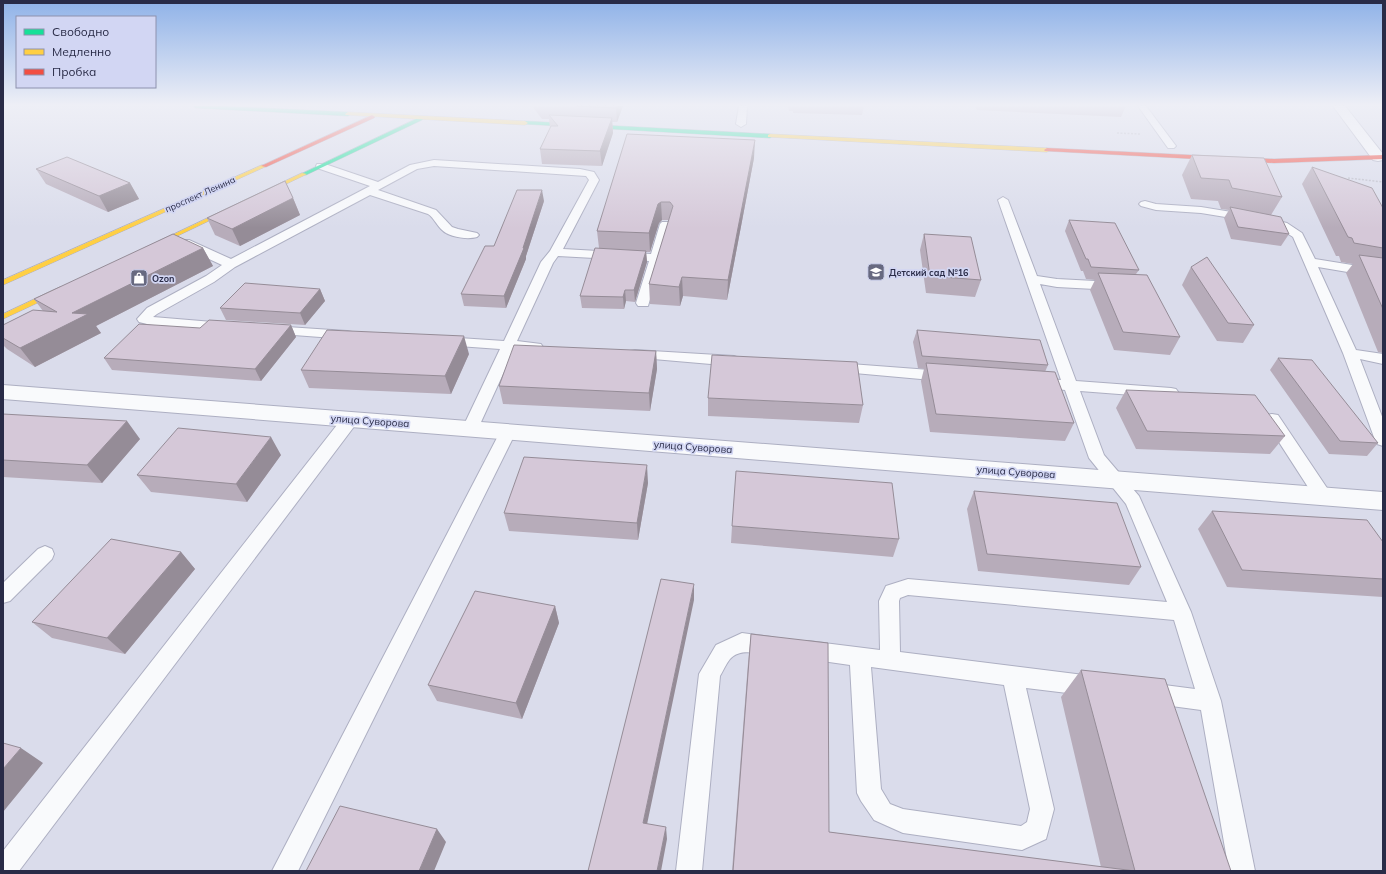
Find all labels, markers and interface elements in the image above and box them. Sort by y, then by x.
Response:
legend [16,16,156,88]
text: Свободно [52,24,109,39]
text: Медленно [52,44,111,59]
text: Пробка [52,64,96,79]
street label: проспект Ленина [163,174,237,214]
school or university icon: Детский сад №16 [866,262,886,282]
place label: Детский сад №16 [889,267,969,278]
shop icon: Ozon [129,268,149,288]
place label: Ozon [152,273,174,284]
street label: улица Суворова [330,412,410,430]
street label: улица Суворова [653,438,733,456]
street label: улица Суворова [976,463,1056,481]

